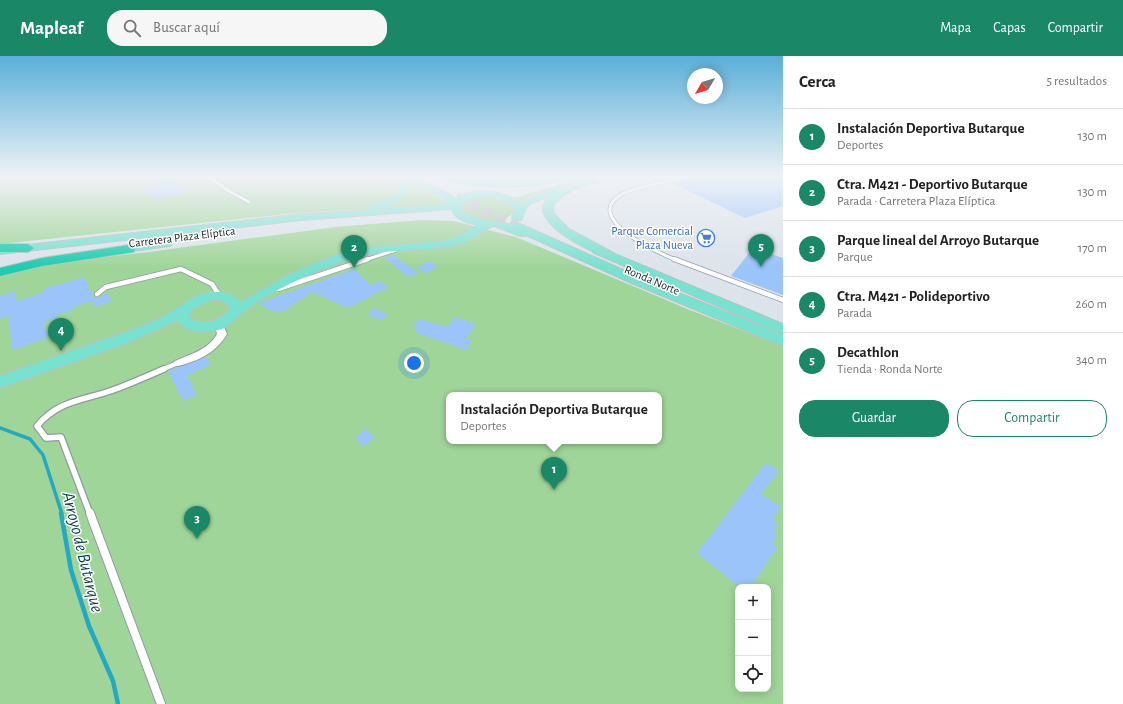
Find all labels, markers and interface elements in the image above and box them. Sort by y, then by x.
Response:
search box [107,10,387,46]
icon: search [121,17,143,39]
text: Mapleaf [20,19,83,38]
text: Buscar aquí [153,20,220,35]
text: Mapa [940,21,971,35]
text: Capas [993,21,1026,35]
text: Compartir [1048,21,1103,35]
north arrow [687,68,723,104]
text: Cerca [799,73,836,90]
text: 5 resultados [1047,75,1107,88]
text: Instalación Deportiva Butarque [837,121,1024,136]
text: 1 [810,130,814,143]
text: 130 m [1078,130,1107,143]
text: Deportes [837,139,883,152]
text: Ctra. M421 - Deportivo Butarque [837,177,1028,192]
text: 2 [809,186,815,199]
text: 130 m [1078,186,1107,199]
text: Parada · Carretera Plaza Elíptica [837,195,995,208]
street label: Carretera Plaza Elíptica [128,224,236,249]
place label: Parque Comercial Plaza Nueva [611,225,693,251]
supermarket icon: Parque Comercial Plaza Nueva [696,228,716,248]
text: Parque lineal del Arroyo Butarque [837,233,1039,248]
pin: 5 [748,234,774,267]
pin: 2 [341,235,367,268]
text: 3 [809,242,815,255]
text: 170 m [1078,242,1107,255]
text: Parque [837,251,873,264]
street label: Ronda Norte [623,263,681,297]
text: Ctra. M421 - Polideportivo [837,289,990,304]
text: 4 [809,298,815,311]
text: 260 m [1076,298,1107,311]
text: Parada [837,307,872,320]
pin: 4 [48,318,74,351]
text: Decathlon [837,345,899,360]
your location [404,353,424,373]
text: 5 [809,354,815,367]
text: 340 m [1076,354,1107,367]
text: Tienda · Ronda Norte [837,363,943,376]
popup [446,392,662,444]
button: Guardar [799,400,949,437]
button: Compartir [957,400,1107,437]
text: Instalación Deportiva Butarque [460,402,648,417]
text: Deportes [460,420,506,433]
pin: 1 [541,457,567,490]
water label: Arroyo de Butarque [58,489,106,615]
pin: 3 [184,506,210,539]
map controls [735,584,771,692]
button: + [735,584,771,620]
button: − [735,620,771,656]
button: locate [735,656,771,692]

